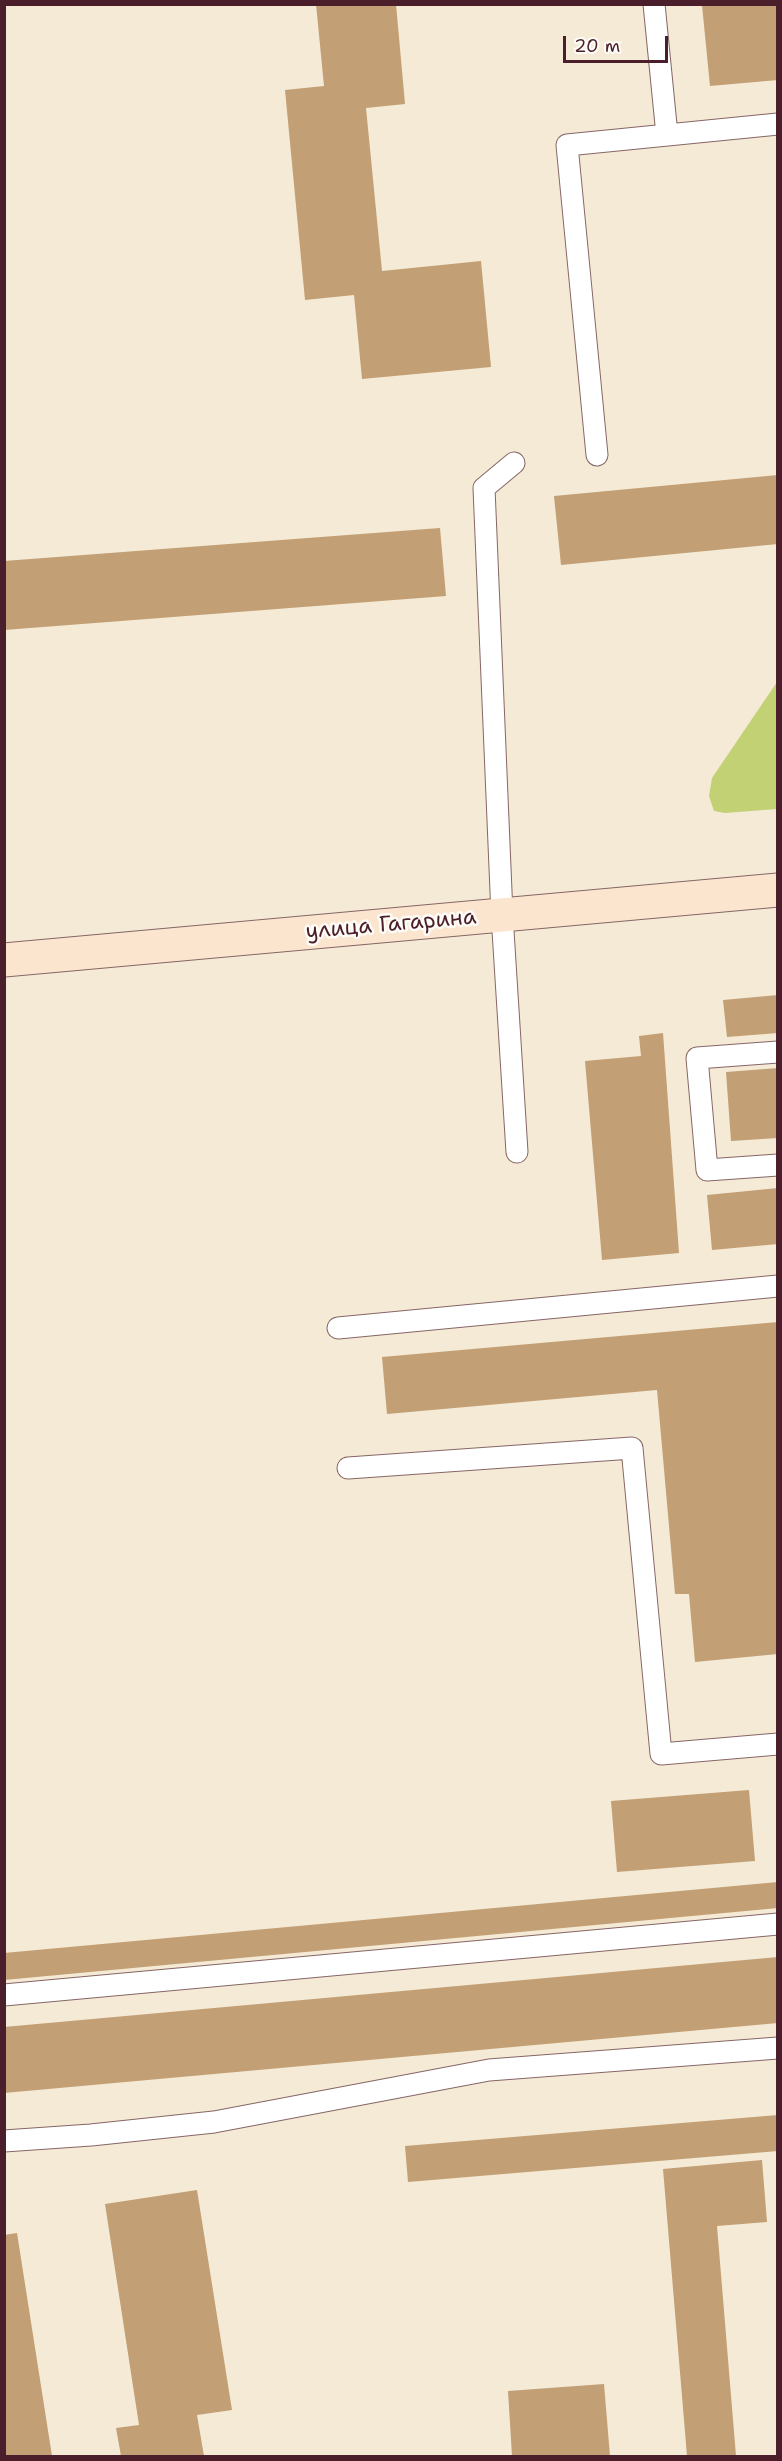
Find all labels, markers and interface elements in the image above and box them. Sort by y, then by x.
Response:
scale bar [566,24,671,62]
text: 20 m [574,34,620,58]
street label: улица Гагарина [305,904,477,946]

